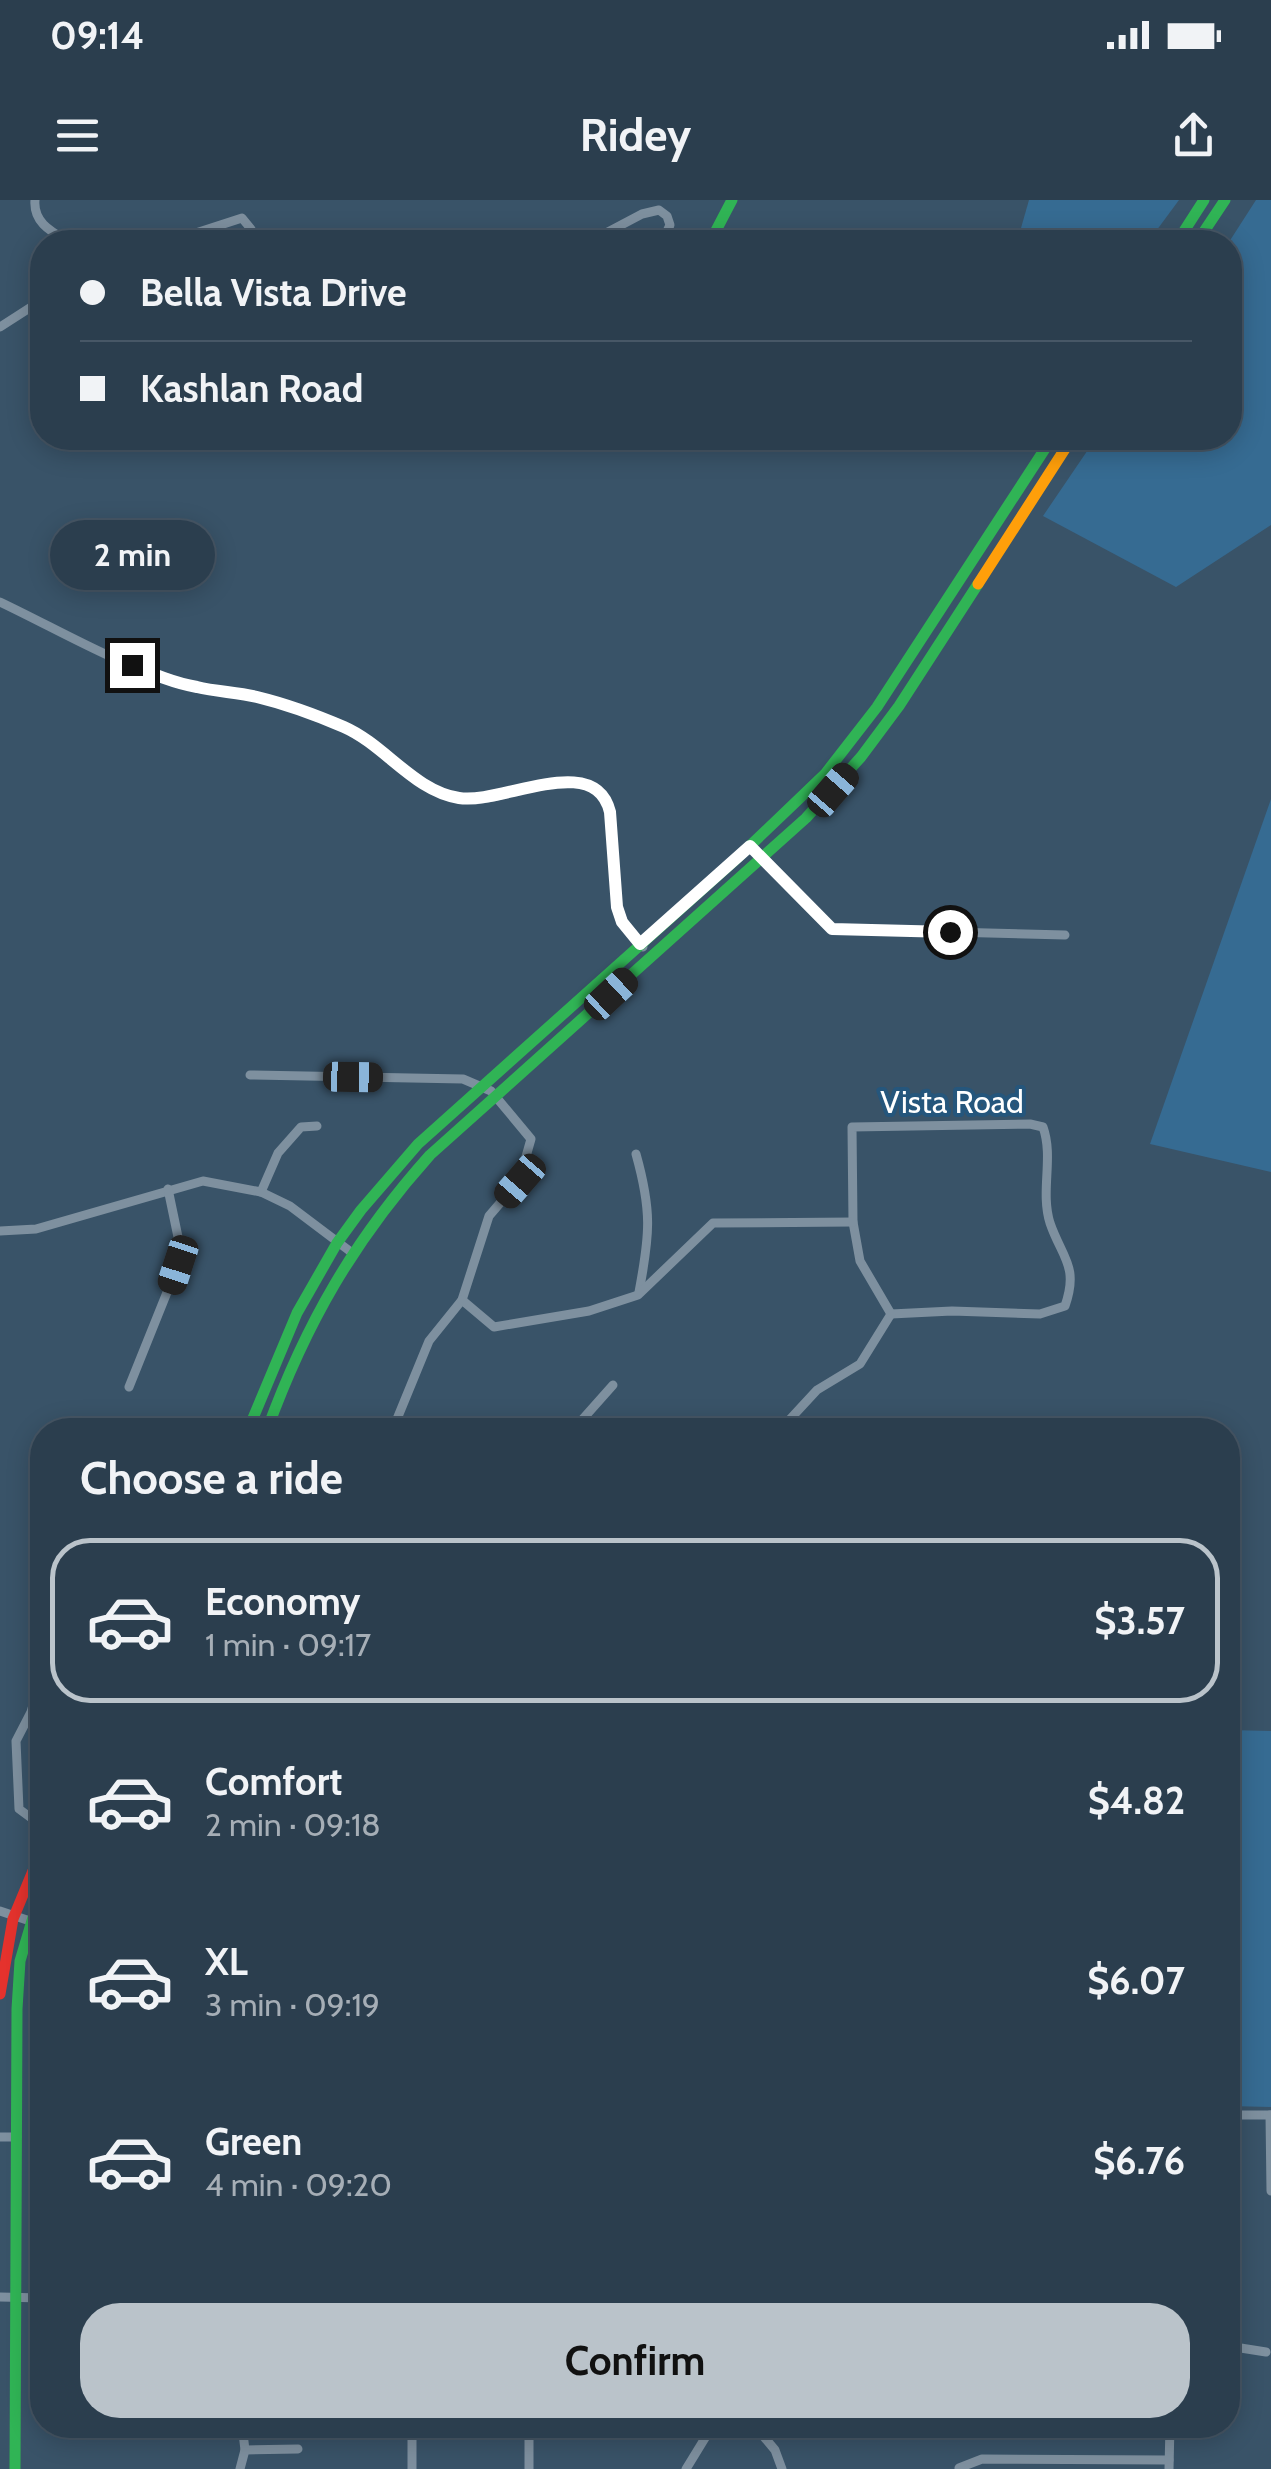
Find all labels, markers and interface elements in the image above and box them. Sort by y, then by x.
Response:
text: 09:14 [50,12,144,59]
icon: menu [50,108,105,163]
text: Ridey [580,108,691,162]
icon: share [1166,108,1221,163]
text: Bella Vista Drive [140,269,407,316]
text: Kashlan Road [140,365,363,412]
callout: 2 min [49,520,214,590]
text: 2 min [94,535,171,574]
route end [110,643,155,688]
car [802,758,864,822]
route start [928,910,973,955]
car [579,963,643,1025]
car [323,1061,383,1093]
street label: Vista Road [880,1082,1024,1121]
car [489,1149,551,1213]
car [154,1232,202,1298]
text: Choose a ride [80,1451,343,1505]
icon: car [85,1576,175,1666]
text: Economy [205,1578,360,1625]
text: $3.57 [1094,1597,1185,1644]
text: 1 min · 09:17 [205,1625,371,1664]
icon: car [85,1756,175,1846]
text: Comfort [205,1758,342,1805]
text: $4.82 [1088,1777,1185,1824]
text: 2 min · 09:18 [205,1805,381,1844]
icon: car [85,1936,175,2026]
text: XL [205,1938,248,1985]
text: $6.07 [1087,1957,1185,2004]
text: 3 min · 09:19 [205,1985,380,2024]
icon: car [85,2116,175,2206]
text: Green [205,2118,302,2165]
text: $6.76 [1093,2137,1185,2184]
text: 4 min · 09:20 [205,2165,392,2204]
button: Confirm [80,2303,1190,2418]

